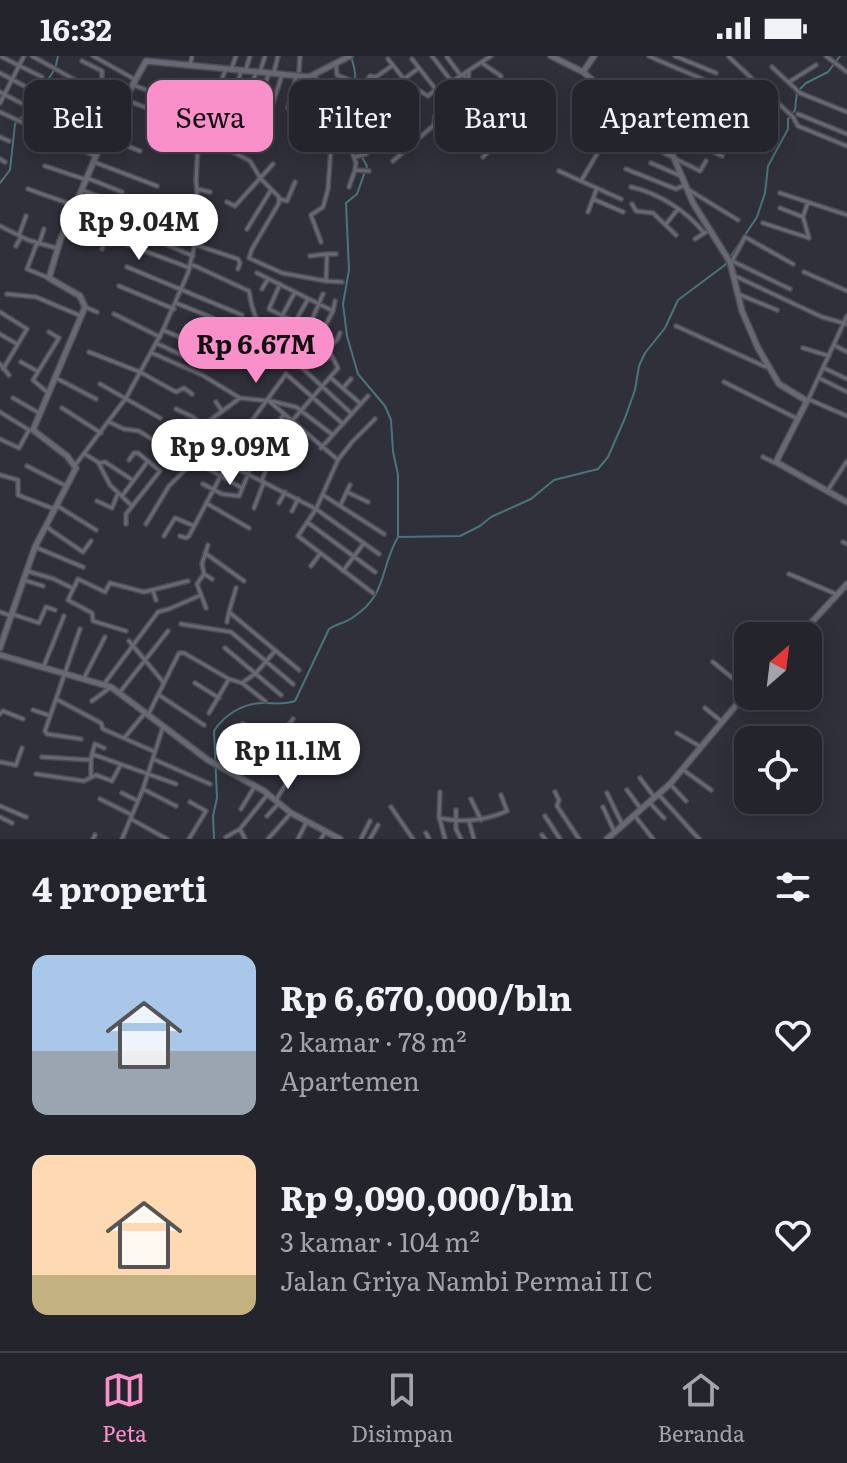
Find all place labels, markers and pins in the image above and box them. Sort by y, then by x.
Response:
pin: Rp 9.04M [56,194,222,262]
pin: Rp 6.67M [173,317,339,385]
pin: Rp 9.09M [147,419,313,487]
pin: Rp 11.1M [205,723,371,791]

